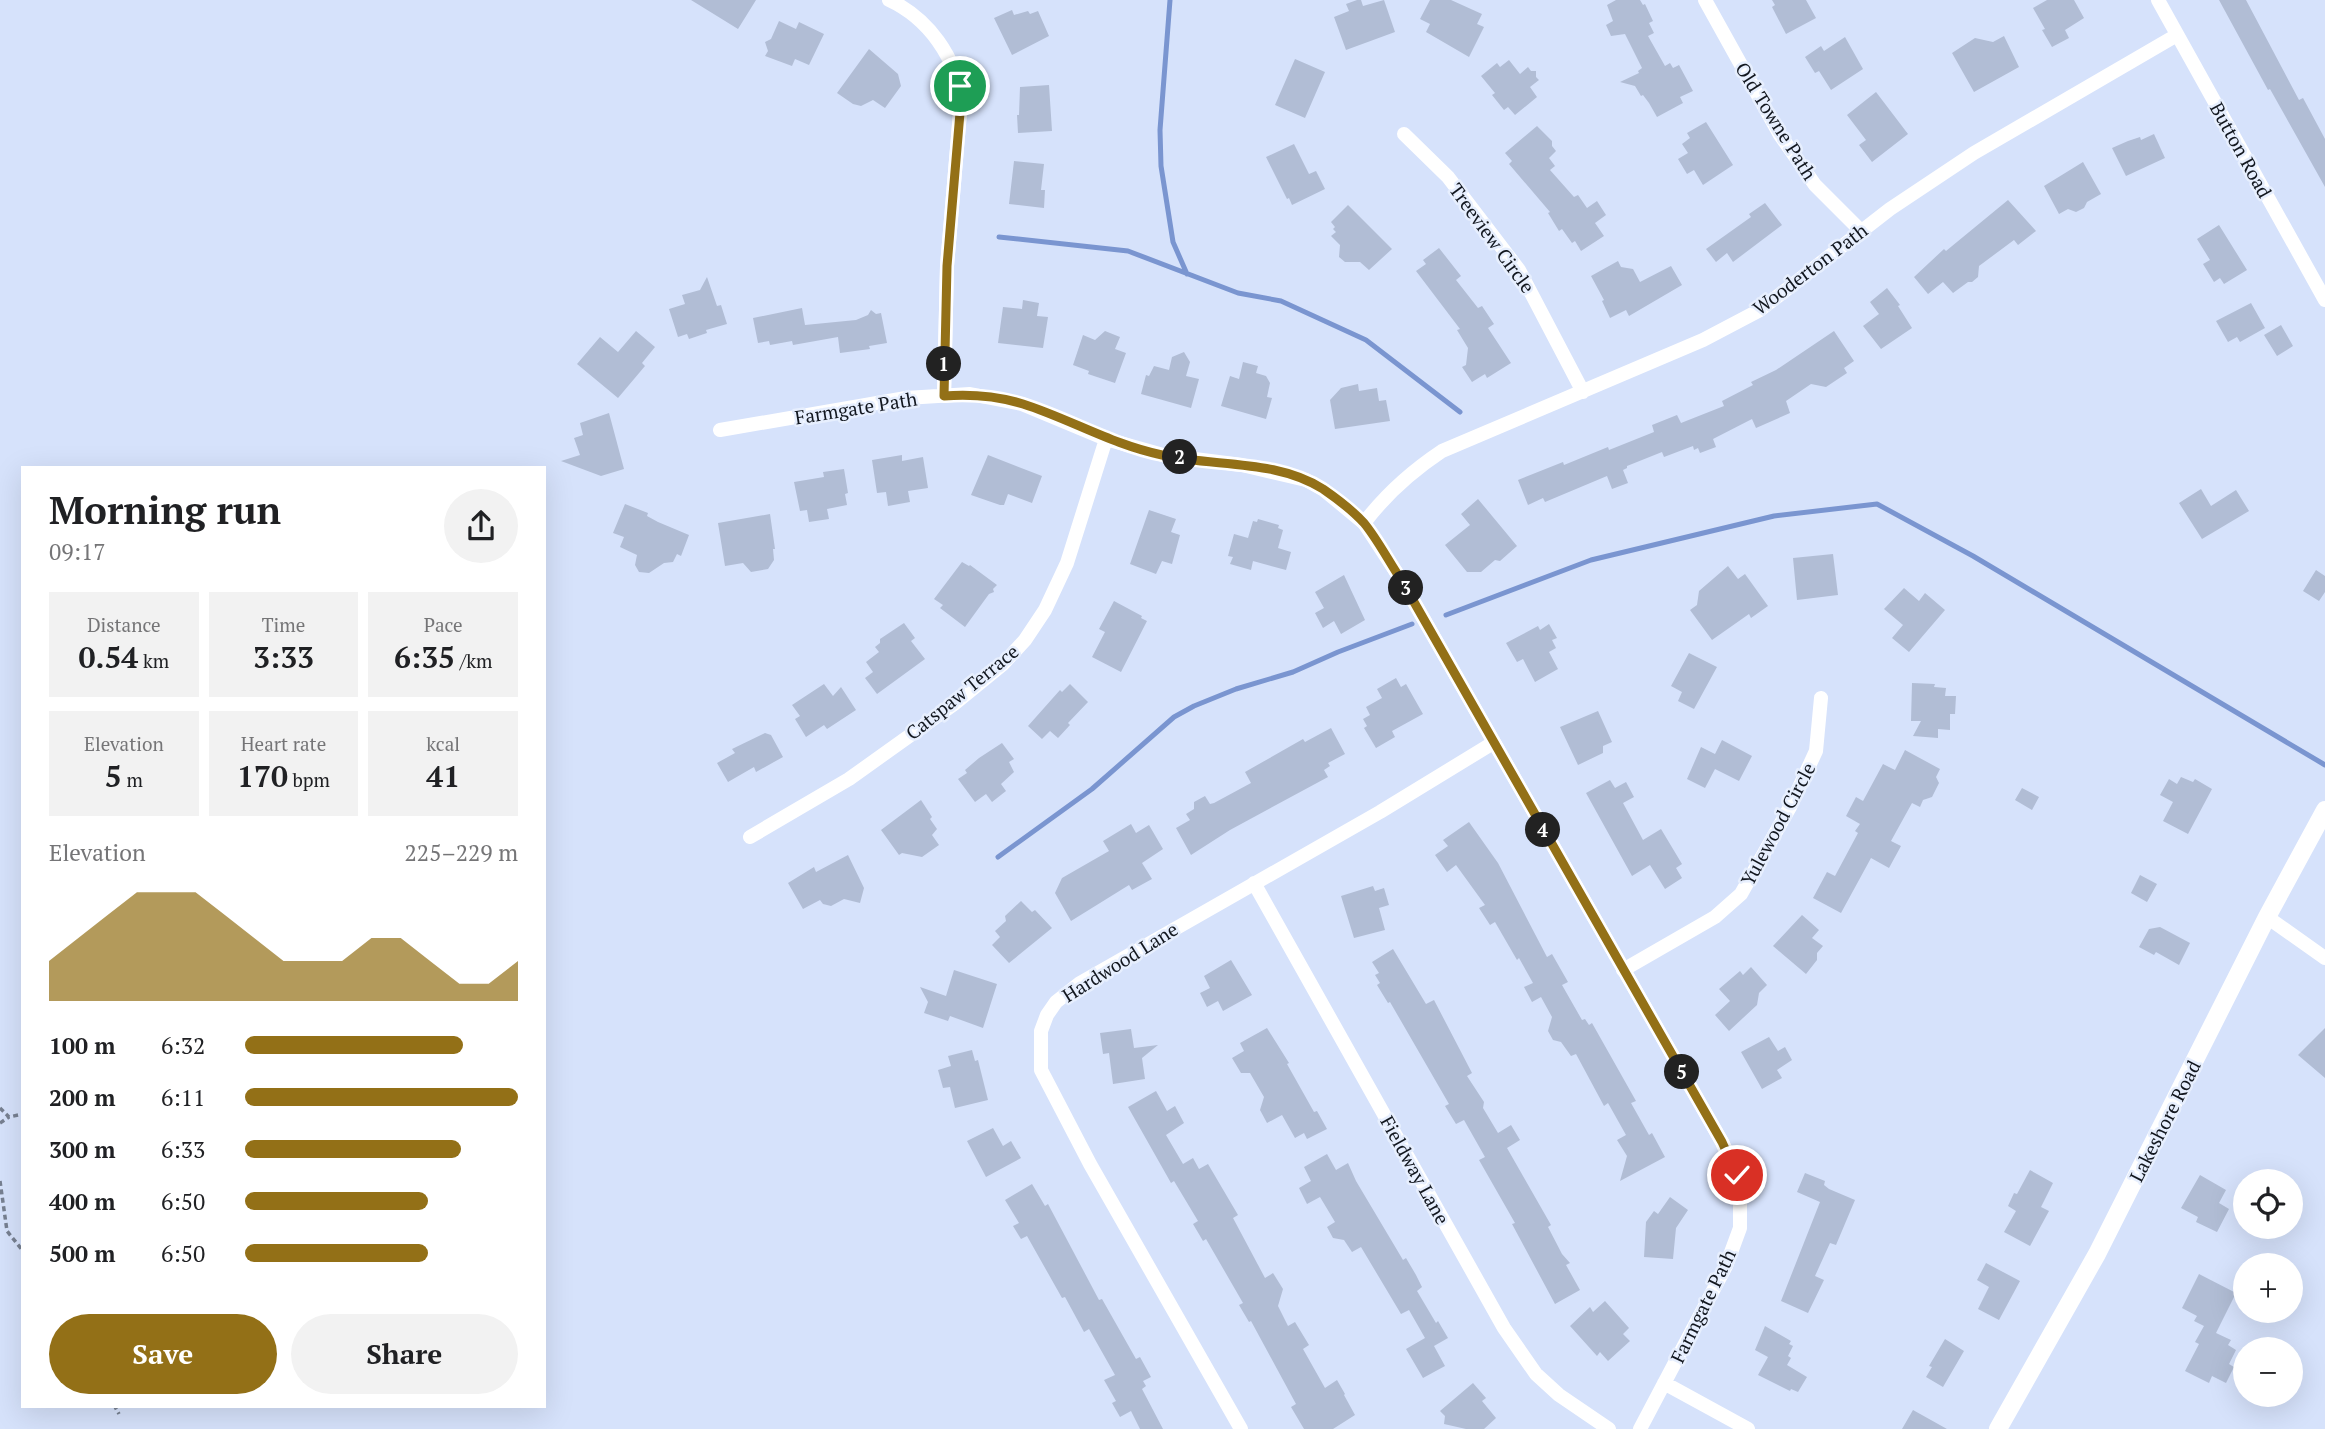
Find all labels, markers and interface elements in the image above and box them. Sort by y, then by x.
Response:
pin [930,56,990,116]
street label: Old Towne Path [1730,57,1823,184]
icon: arrive [941,67,979,105]
street label: Button Road [2205,98,2278,202]
street label: Treeview Circle [1444,178,1541,298]
street label: Wooderton Path [1747,217,1872,320]
pin: 1 [926,346,962,382]
text: 1 [938,351,949,376]
street label: Farmgate Path [793,385,919,430]
pin: 2 [1162,440,1198,475]
text: 2 [1174,444,1185,469]
text: Morning run [49,485,281,535]
button: share [444,489,518,563]
text: 09:17 [49,536,106,567]
pin: 3 [1388,570,1424,606]
text: 3 [1400,575,1411,600]
text: Distance [87,612,161,637]
text: Time [262,612,305,637]
text: Pace [424,612,463,637]
text: 0.54 [79,637,138,677]
text: 3:33 [253,637,314,677]
text: 6:35 [394,637,455,677]
street label: Catspaw Terrace [900,638,1023,745]
text: km [138,648,169,673]
text: /km [455,648,492,673]
text: Elevation [84,731,164,756]
text: Heart rate [241,731,326,756]
text: kcal [426,731,460,756]
text: 5 [105,756,122,796]
text: 170 [237,756,288,796]
text: 41 [426,756,460,796]
street label: Yulewood Circle [1735,758,1821,890]
text: m [122,767,143,792]
text: bpm [288,767,330,792]
pin: 4 [1526,812,1560,848]
text: 4 [1537,817,1548,842]
text: Elevation [49,837,146,868]
text: 225–229 m [405,837,518,868]
street label: Hardwood Lane [1057,916,1182,1007]
text: 100 m [49,1030,115,1061]
text: 6:32 [161,1030,205,1061]
pin: 5 [1664,1054,1700,1090]
street label: Lakeshore Road [2123,1055,2206,1186]
text: 5 [1676,1059,1687,1084]
text: 200 m [49,1082,115,1113]
text: 6:11 [161,1082,205,1113]
street label: Fieldway Lane [1375,1111,1456,1228]
text: 300 m [49,1134,115,1165]
text: 6:33 [161,1134,205,1165]
pin [1707,1145,1767,1205]
icon: check [1718,1156,1756,1194]
map controls [2233,1169,2303,1407]
button: locate [2233,1169,2303,1239]
text: 400 m [49,1186,115,1217]
text: 6:50 [161,1186,205,1217]
text: 500 m [49,1238,115,1269]
text: 6:50 [161,1238,205,1269]
street label: Farmgate Path [1664,1245,1741,1367]
button: + [2233,1253,2303,1323]
button: Save [49,1314,277,1394]
button: Share [291,1314,518,1394]
button: − [2233,1337,2303,1407]

